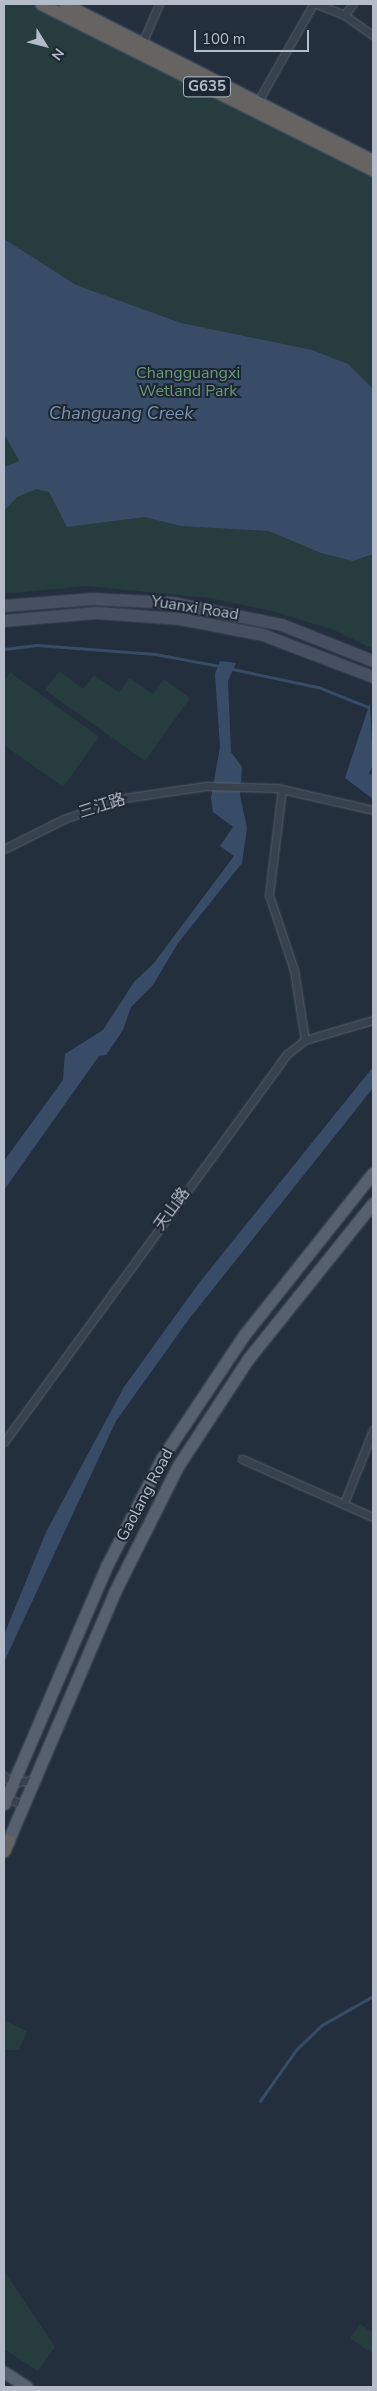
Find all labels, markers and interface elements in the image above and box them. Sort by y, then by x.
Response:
north arrow [20,20,70,70]
scale bar [197,20,312,52]
text: 100 m [202,29,246,49]
text: N [47,44,68,64]
road number: G635 [182,74,232,100]
park label: Changguangxi Wetland Park [136,363,240,401]
water label: Changuang Creek [49,402,193,424]
street label: Yuanxi Road [150,592,240,624]
street label: 三江路 [76,789,128,823]
street label: 天山路 [150,1184,194,1234]
street label: Gaolang Road [113,1445,177,1545]

